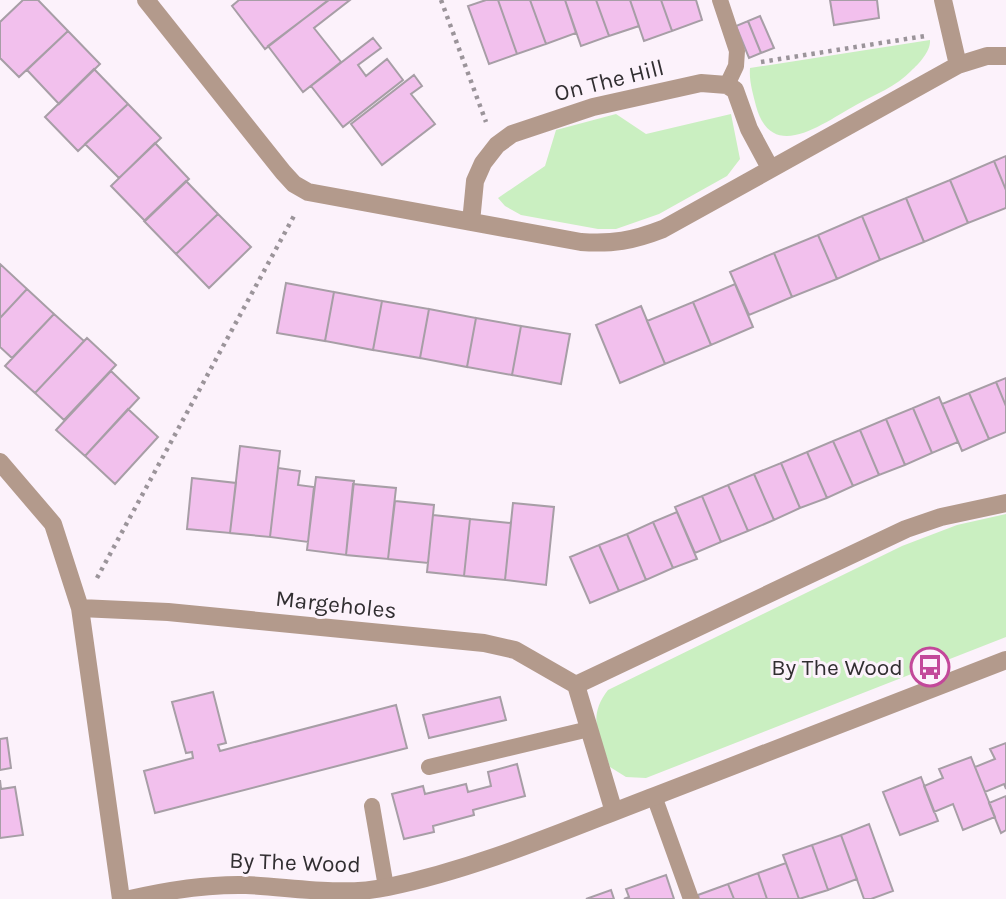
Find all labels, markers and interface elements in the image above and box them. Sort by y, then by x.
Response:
street label: On The Hill [552,54,667,107]
street label: Margeholes [274,585,398,624]
bus stop icon: By The Wood [909,646,951,688]
place label: By The Wood [771,654,903,681]
street label: By The Wood [229,847,361,878]

